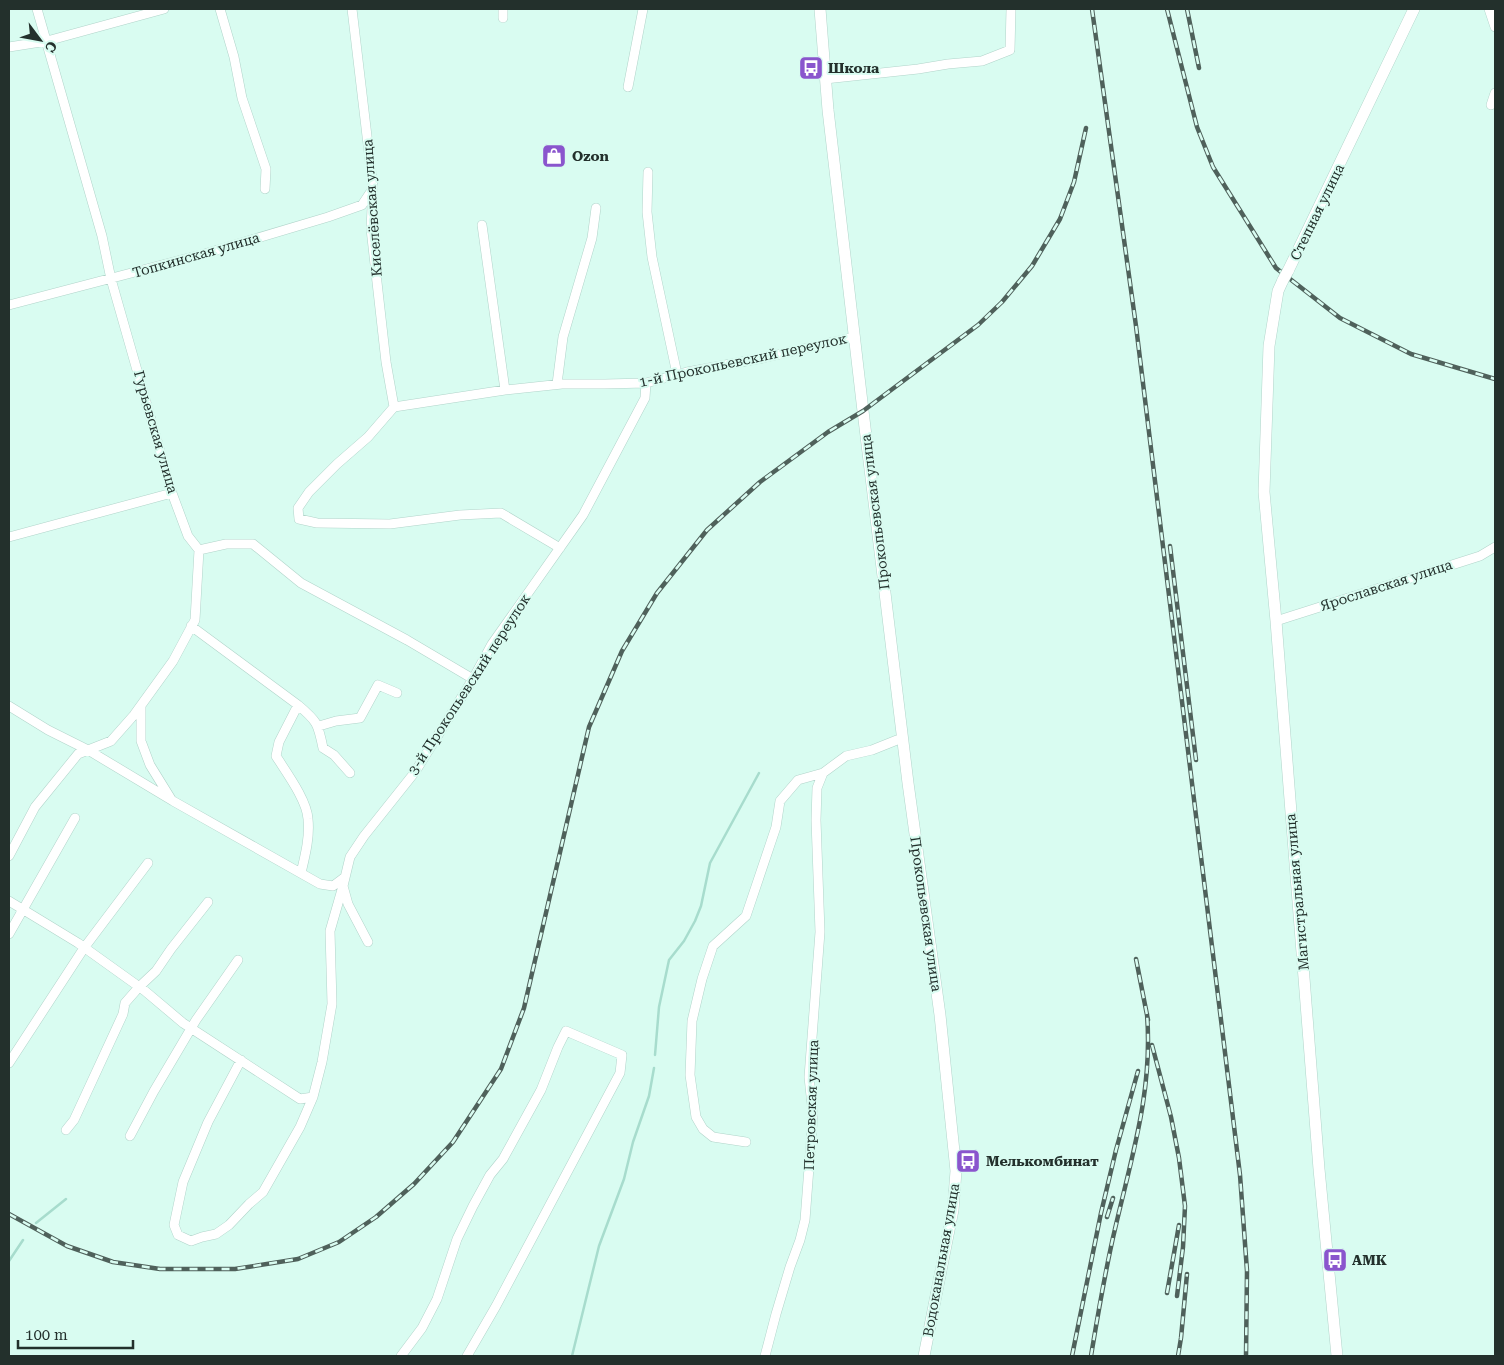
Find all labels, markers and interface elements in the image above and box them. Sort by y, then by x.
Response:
north arrow [15,15,65,65]
text: С [42,38,60,55]
bus stop icon: Школа [798,55,824,81]
place label: Школа [828,60,880,76]
street label: Киселёвская улица [359,138,385,277]
shop icon: Ozon [541,143,567,169]
place label: Ozon [572,148,610,164]
street label: Степная улица [1287,161,1347,263]
street label: Топкинская улица [131,229,262,281]
street label: 1-й Прокопьевский переулок [638,330,848,390]
street label: Гурьевская улица [131,369,181,496]
street label: Прокопьевская улица [857,433,892,591]
street label: Ярославская улица [1318,556,1454,614]
street label: 3-й Прокопьевский переулок [405,591,534,777]
street label: Магистральная улица [1282,813,1312,971]
street label: Прокопьевская улица [907,835,945,993]
street label: Петровская улица [801,1039,821,1171]
bus stop icon: Мелькомбинат [955,1148,981,1174]
place label: Мелькомбинат [986,1153,1099,1169]
street label: Водоканальная улица [920,1182,962,1338]
bus stop icon: АМК [1322,1247,1348,1273]
place label: АМК [1352,1252,1387,1268]
scale bar [18,1318,132,1350]
text: 100 m [25,1326,68,1344]

